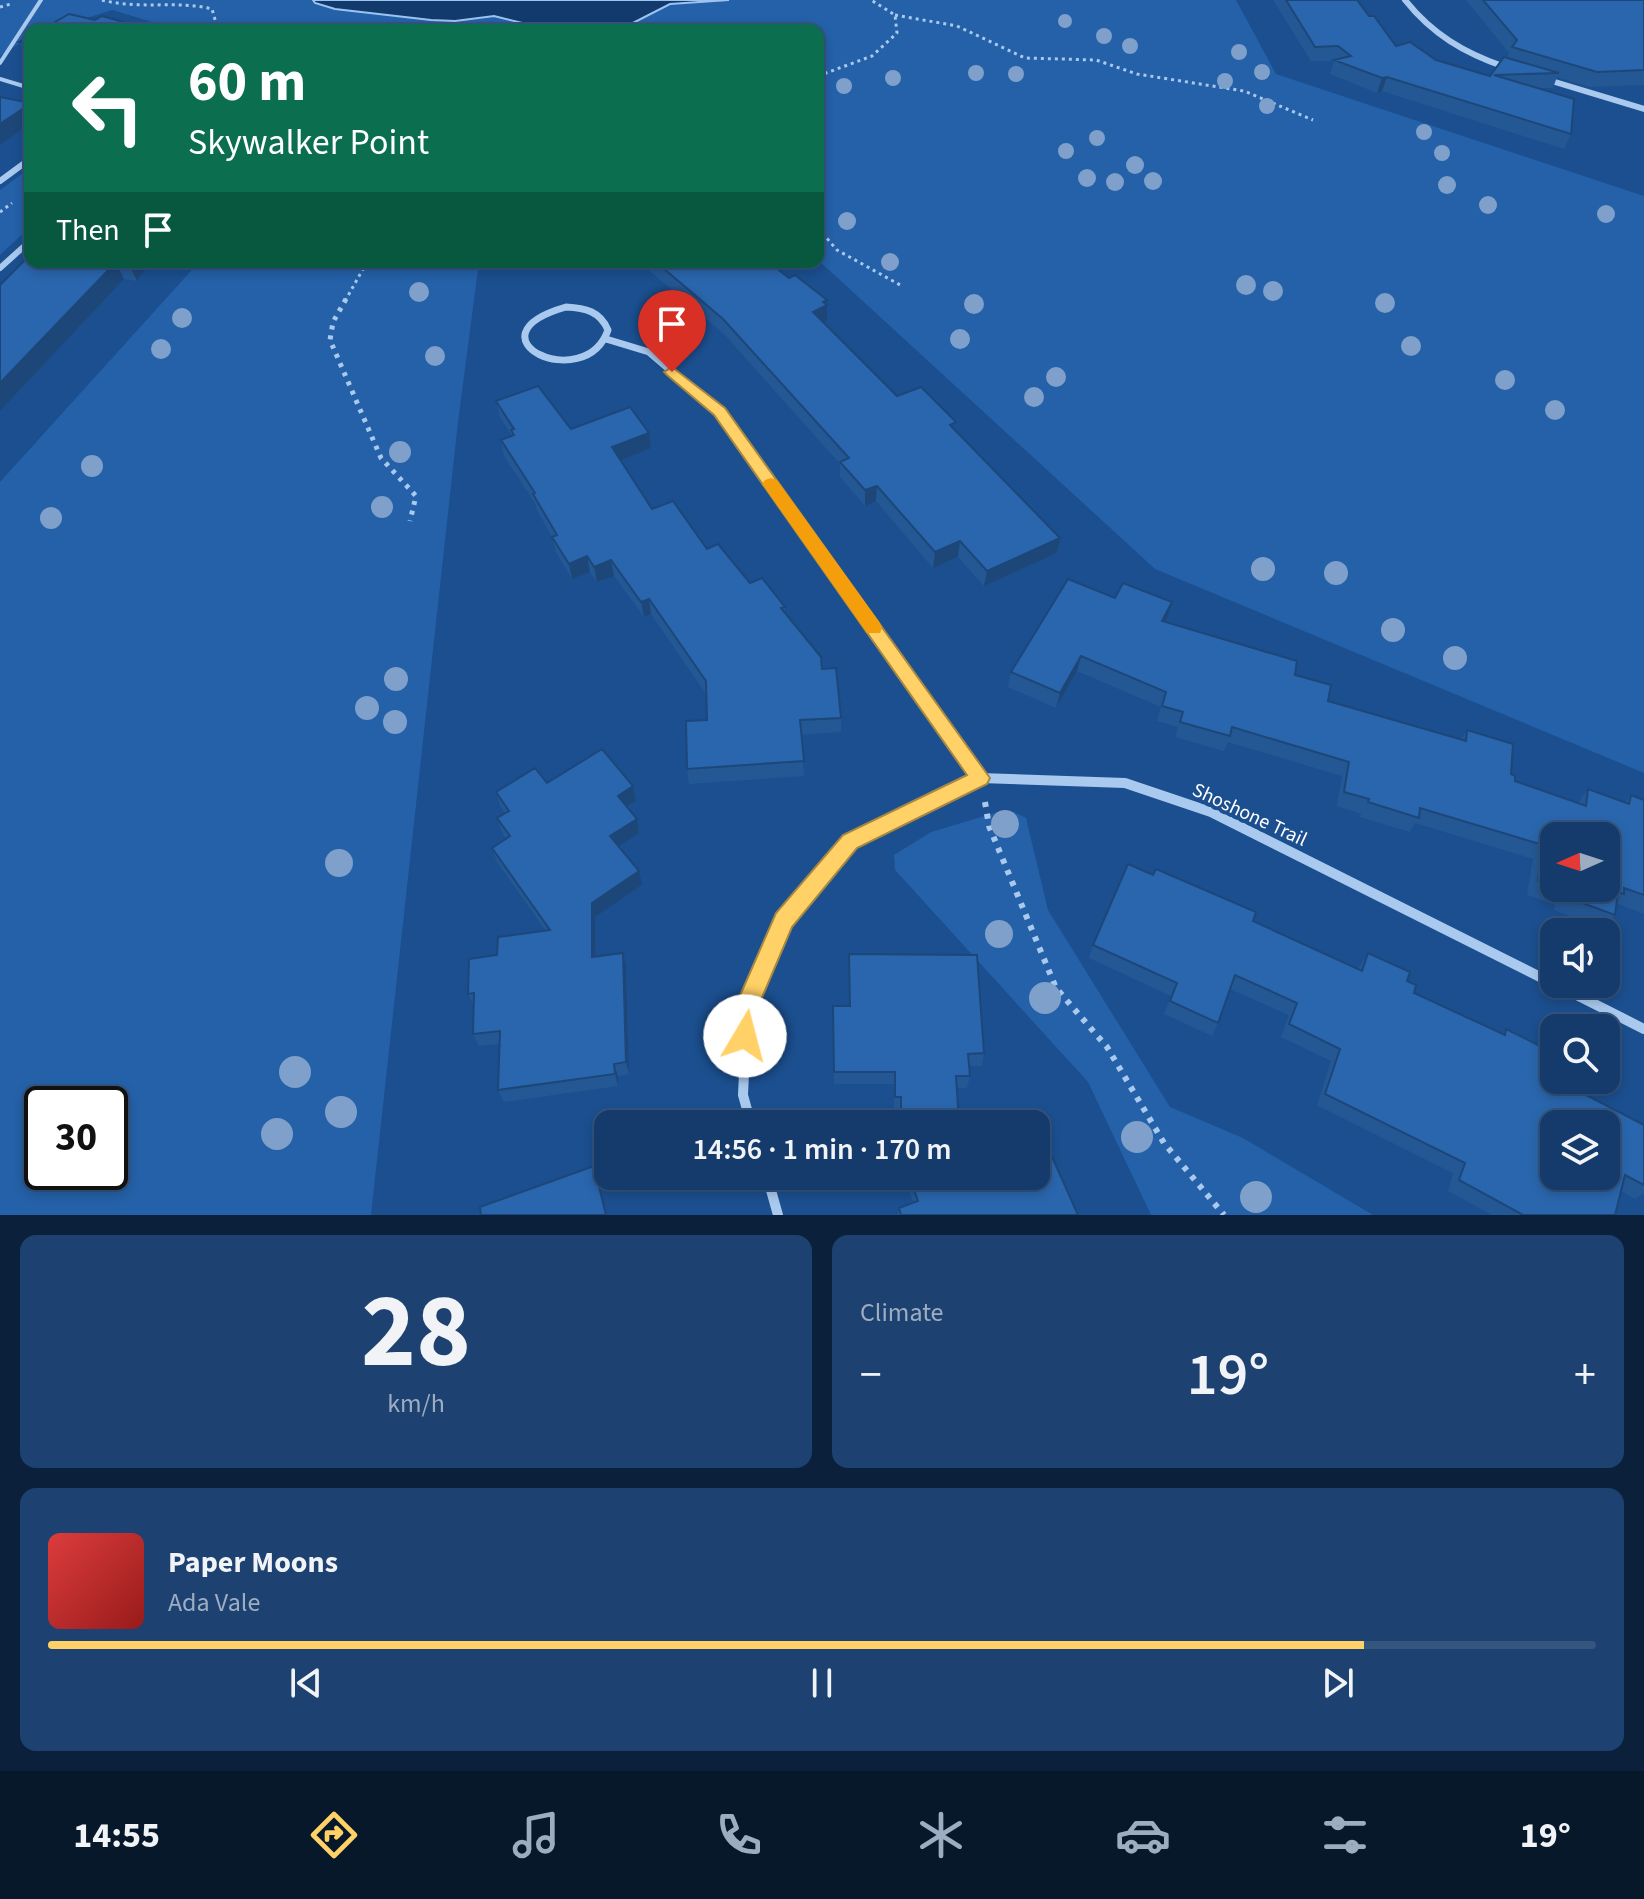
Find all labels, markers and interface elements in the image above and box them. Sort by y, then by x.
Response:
text: 60 m [188,43,306,122]
icon: left [56,56,160,160]
text: Skywalker Point [188,117,429,168]
icon: arrive [136,208,180,252]
text: Then [56,209,120,252]
pin [638,290,706,372]
icon: arrive [650,302,694,346]
street label: Shoshone Trail [1188,776,1312,854]
north arrow [1540,822,1620,902]
map controls [1540,822,1620,1190]
button: sound [1540,918,1620,998]
position arrow [703,994,787,1078]
button: search [1540,1014,1620,1094]
speed limit sign: 30 [24,1086,128,1190]
button: layers [1540,1110,1620,1190]
text: 14:56 · 1 min · 170 m [692,1128,952,1171]
text: 28 [361,1259,471,1407]
text: Climate [860,1294,944,1331]
text: 19° [1187,1333,1269,1418]
text: − [860,1344,882,1407]
text: + [1574,1344,1596,1407]
text: km/h [387,1385,445,1422]
text: Paper Moons [168,1541,338,1584]
text: Ada Vale [168,1584,260,1621]
icon: previous [284,1661,328,1705]
icon: pause [800,1661,844,1705]
icon: next [1316,1661,1360,1705]
icon: directions [306,1807,362,1863]
icon: music [508,1807,564,1863]
icon: phone [711,1807,767,1863]
icon: climate [913,1807,969,1863]
icon: car [1115,1807,1171,1863]
icon: filters [1317,1807,1373,1863]
text: 14:55 [73,1810,160,1861]
text: 19° [1520,1810,1571,1861]

